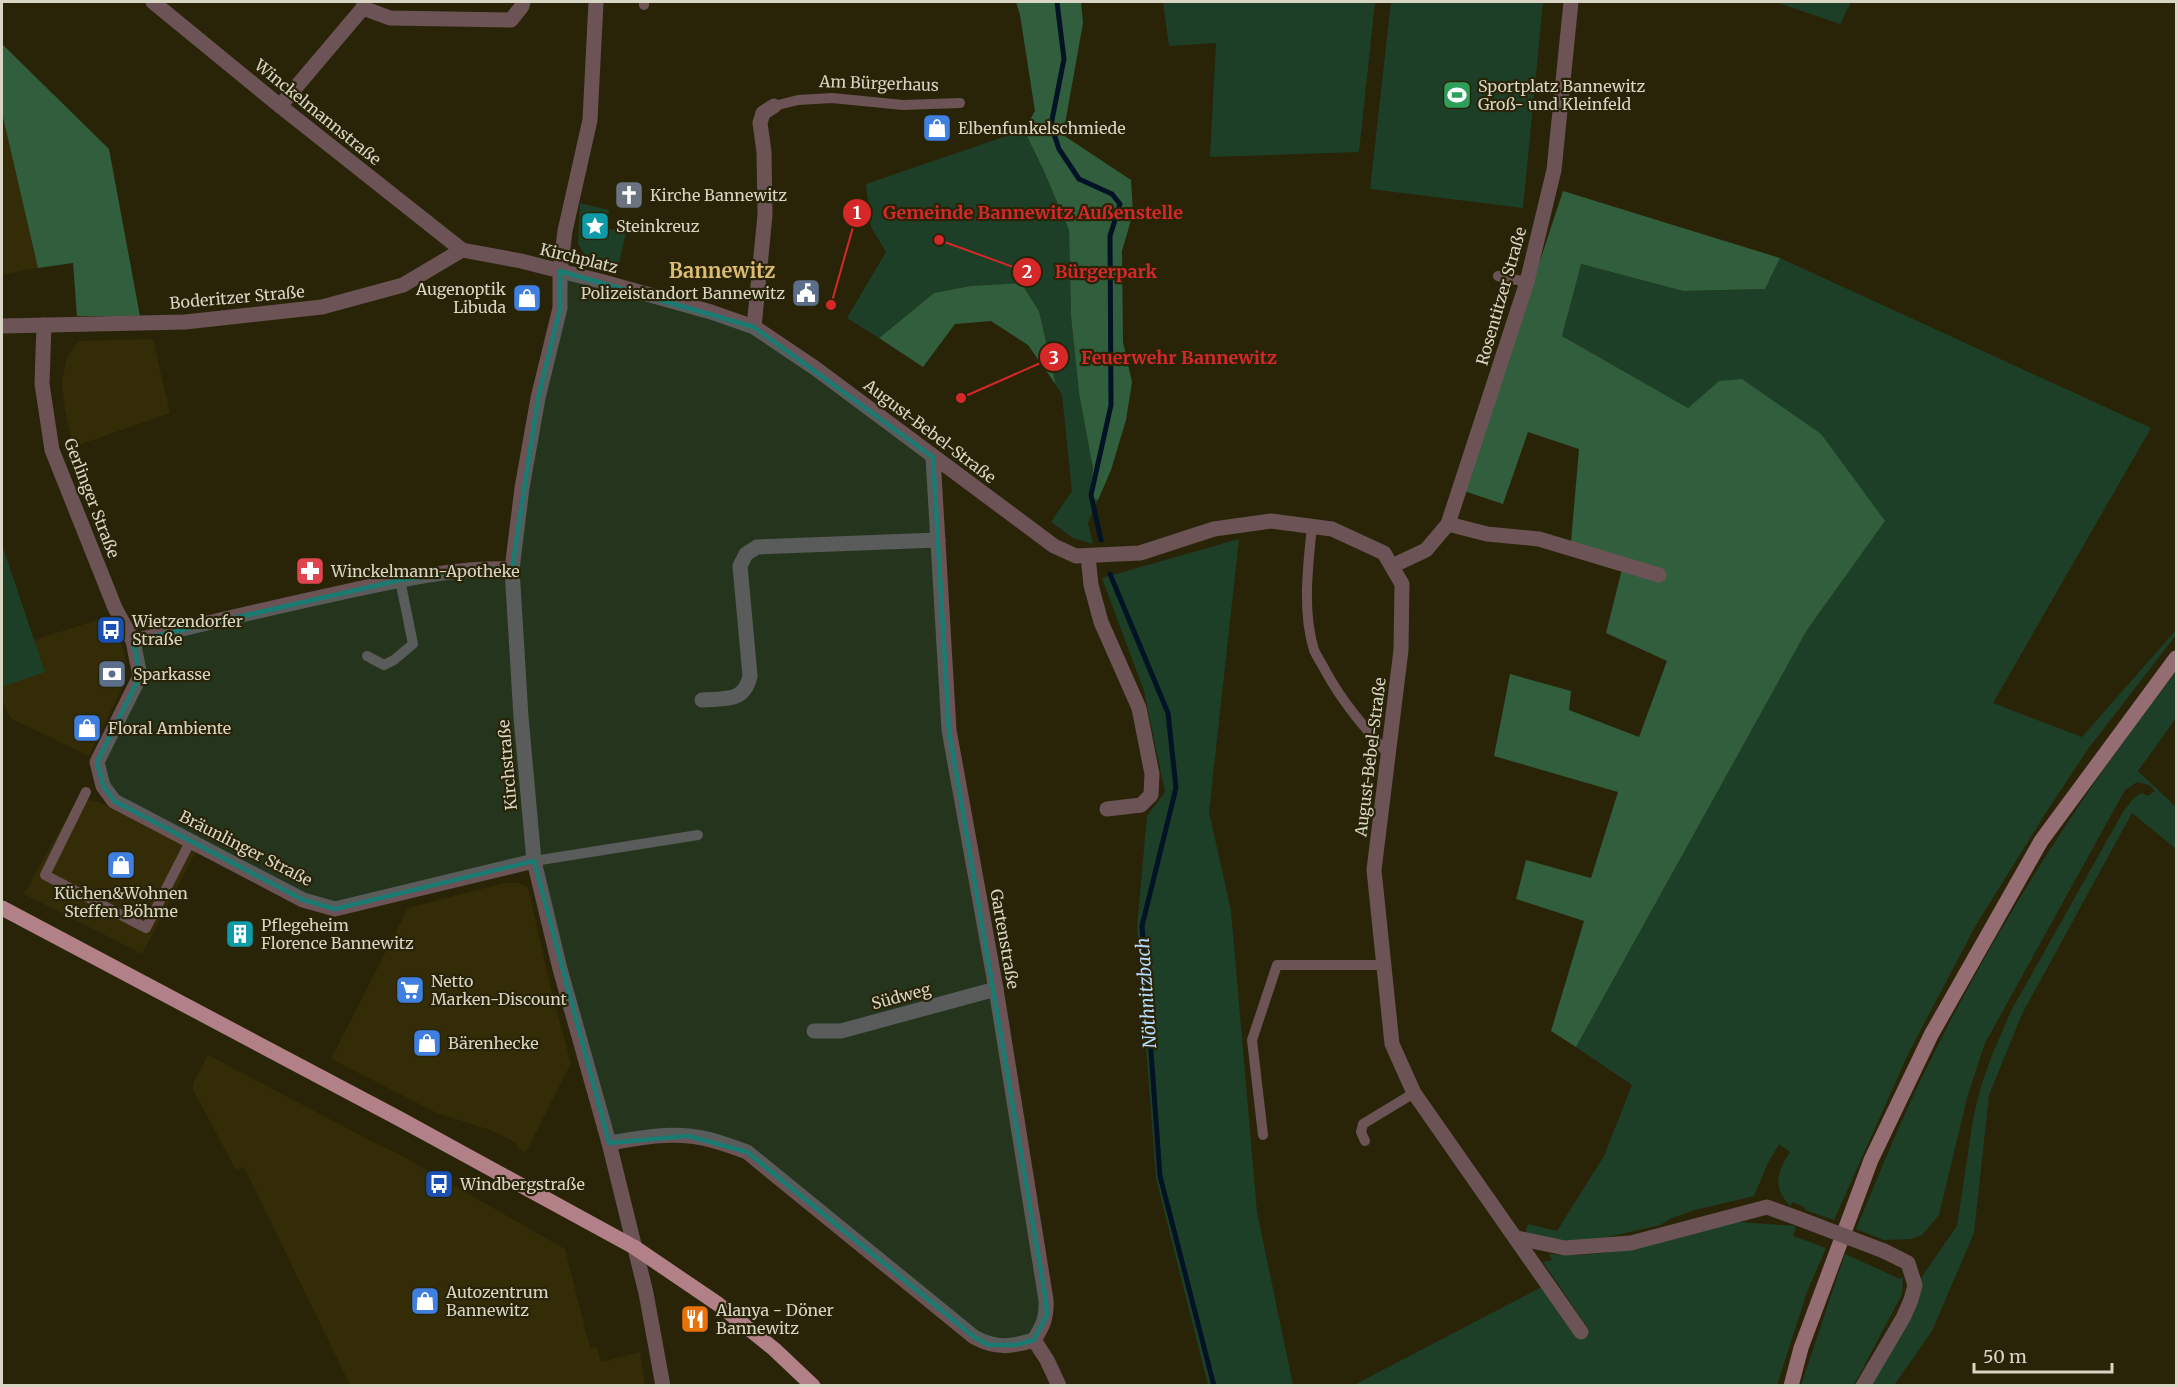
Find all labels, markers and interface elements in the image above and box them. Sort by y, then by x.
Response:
street label: Winckelmannstraße [250,54,385,169]
street label: Am Bürgerhaus [818,71,939,95]
place label: Sportplatz Bannewitz Groß- und Kleinfeld [1478,76,1646,114]
sports icon: Sportplatz Bannewitz Groß- und Kleinfeld [1441,79,1473,111]
shop icon: Elbenfunkelschmiede [921,112,953,144]
place label: Elbenfunkelschmiede [958,118,1126,138]
church icon: Kirche Bannewitz [613,179,645,211]
place label: Kirche Bannewitz [650,185,787,205]
callout: Gemeinde Bannewitz Außenstelle [842,195,1195,231]
text: 1 [853,201,861,224]
text: Gemeinde Bannewitz Außenstelle [883,201,1183,224]
place icon: Steinkreuz [579,210,611,242]
place label: Steinkreuz [616,216,700,236]
street label: Rosentitzer Straße [1472,225,1530,367]
street label: Kirchplatz [538,239,620,277]
callout: Bürgerpark [1012,254,1169,290]
district label: Bannewitz [669,258,775,283]
text: 2 [1022,260,1032,283]
text: Bürgerpark [1055,260,1158,283]
public building icon: Polizeistandort Bannewitz [790,277,822,309]
place label: Augenoptik Libuda [415,279,507,317]
street label: Boderitzer Straße [169,281,305,313]
shop icon: Augenoptik Libuda [511,282,543,314]
place label: Polizeistandort Bannewitz [581,283,785,303]
callout: Feuerwehr Bannewitz [1039,339,1289,375]
text: 3 [1049,346,1059,369]
text: Feuerwehr Bannewitz [1081,346,1277,369]
street label: August-Bebel-Straße [859,374,1000,487]
street label: Gerlinger Straße [60,435,124,561]
pharmacy icon: Winckelmann-Apotheke [294,555,326,587]
place label: Winckelmann-Apotheke [330,561,520,581]
place label: Wietzendorfer Straße [131,611,243,649]
bus stop icon: Wietzendorfer Straße [95,614,127,646]
bank icon: Sparkasse [96,658,128,690]
place label: Sparkasse [133,664,211,684]
street label: August-Bebel-Straße [1350,676,1390,839]
shop icon: Floral Ambiente [71,712,103,744]
place label: Floral Ambiente [108,718,231,738]
street label: Kirchstraße [493,719,521,811]
street label: Bräunlinger Straße [176,806,316,890]
shop icon: Küchen&Wohnen Steffen Böhme [105,849,137,881]
place label: Küchen&Wohnen Steffen Böhme [54,883,188,921]
street label: Gartenstraße [986,887,1024,991]
place label: Pflegeheim Florence Bannewitz [261,915,414,953]
building icon: Pflegeheim Florence Bannewitz [224,918,256,950]
water label: Nöthnitzbach [1131,937,1161,1049]
place label: Netto Marken-Discount [431,971,568,1009]
supermarket icon: Netto Marken-Discount [394,974,426,1006]
street label: Südweg [869,978,933,1013]
shop icon: Bärenhecke [411,1027,443,1059]
place label: Bärenhecke [448,1033,539,1053]
bus stop icon: Windbergstraße [423,1168,455,1200]
place label: Windbergstraße [459,1174,585,1194]
place label: Autozentrum Bannewitz [445,1282,549,1320]
shop icon: Autozentrum Bannewitz [409,1285,441,1317]
place label: Alanya - Döner Bannewitz [715,1300,834,1338]
restaurant icon: Alanya - Döner Bannewitz [679,1303,711,1335]
scale bar [1974,1336,2112,1374]
text: 50 m [1983,1345,2027,1368]

